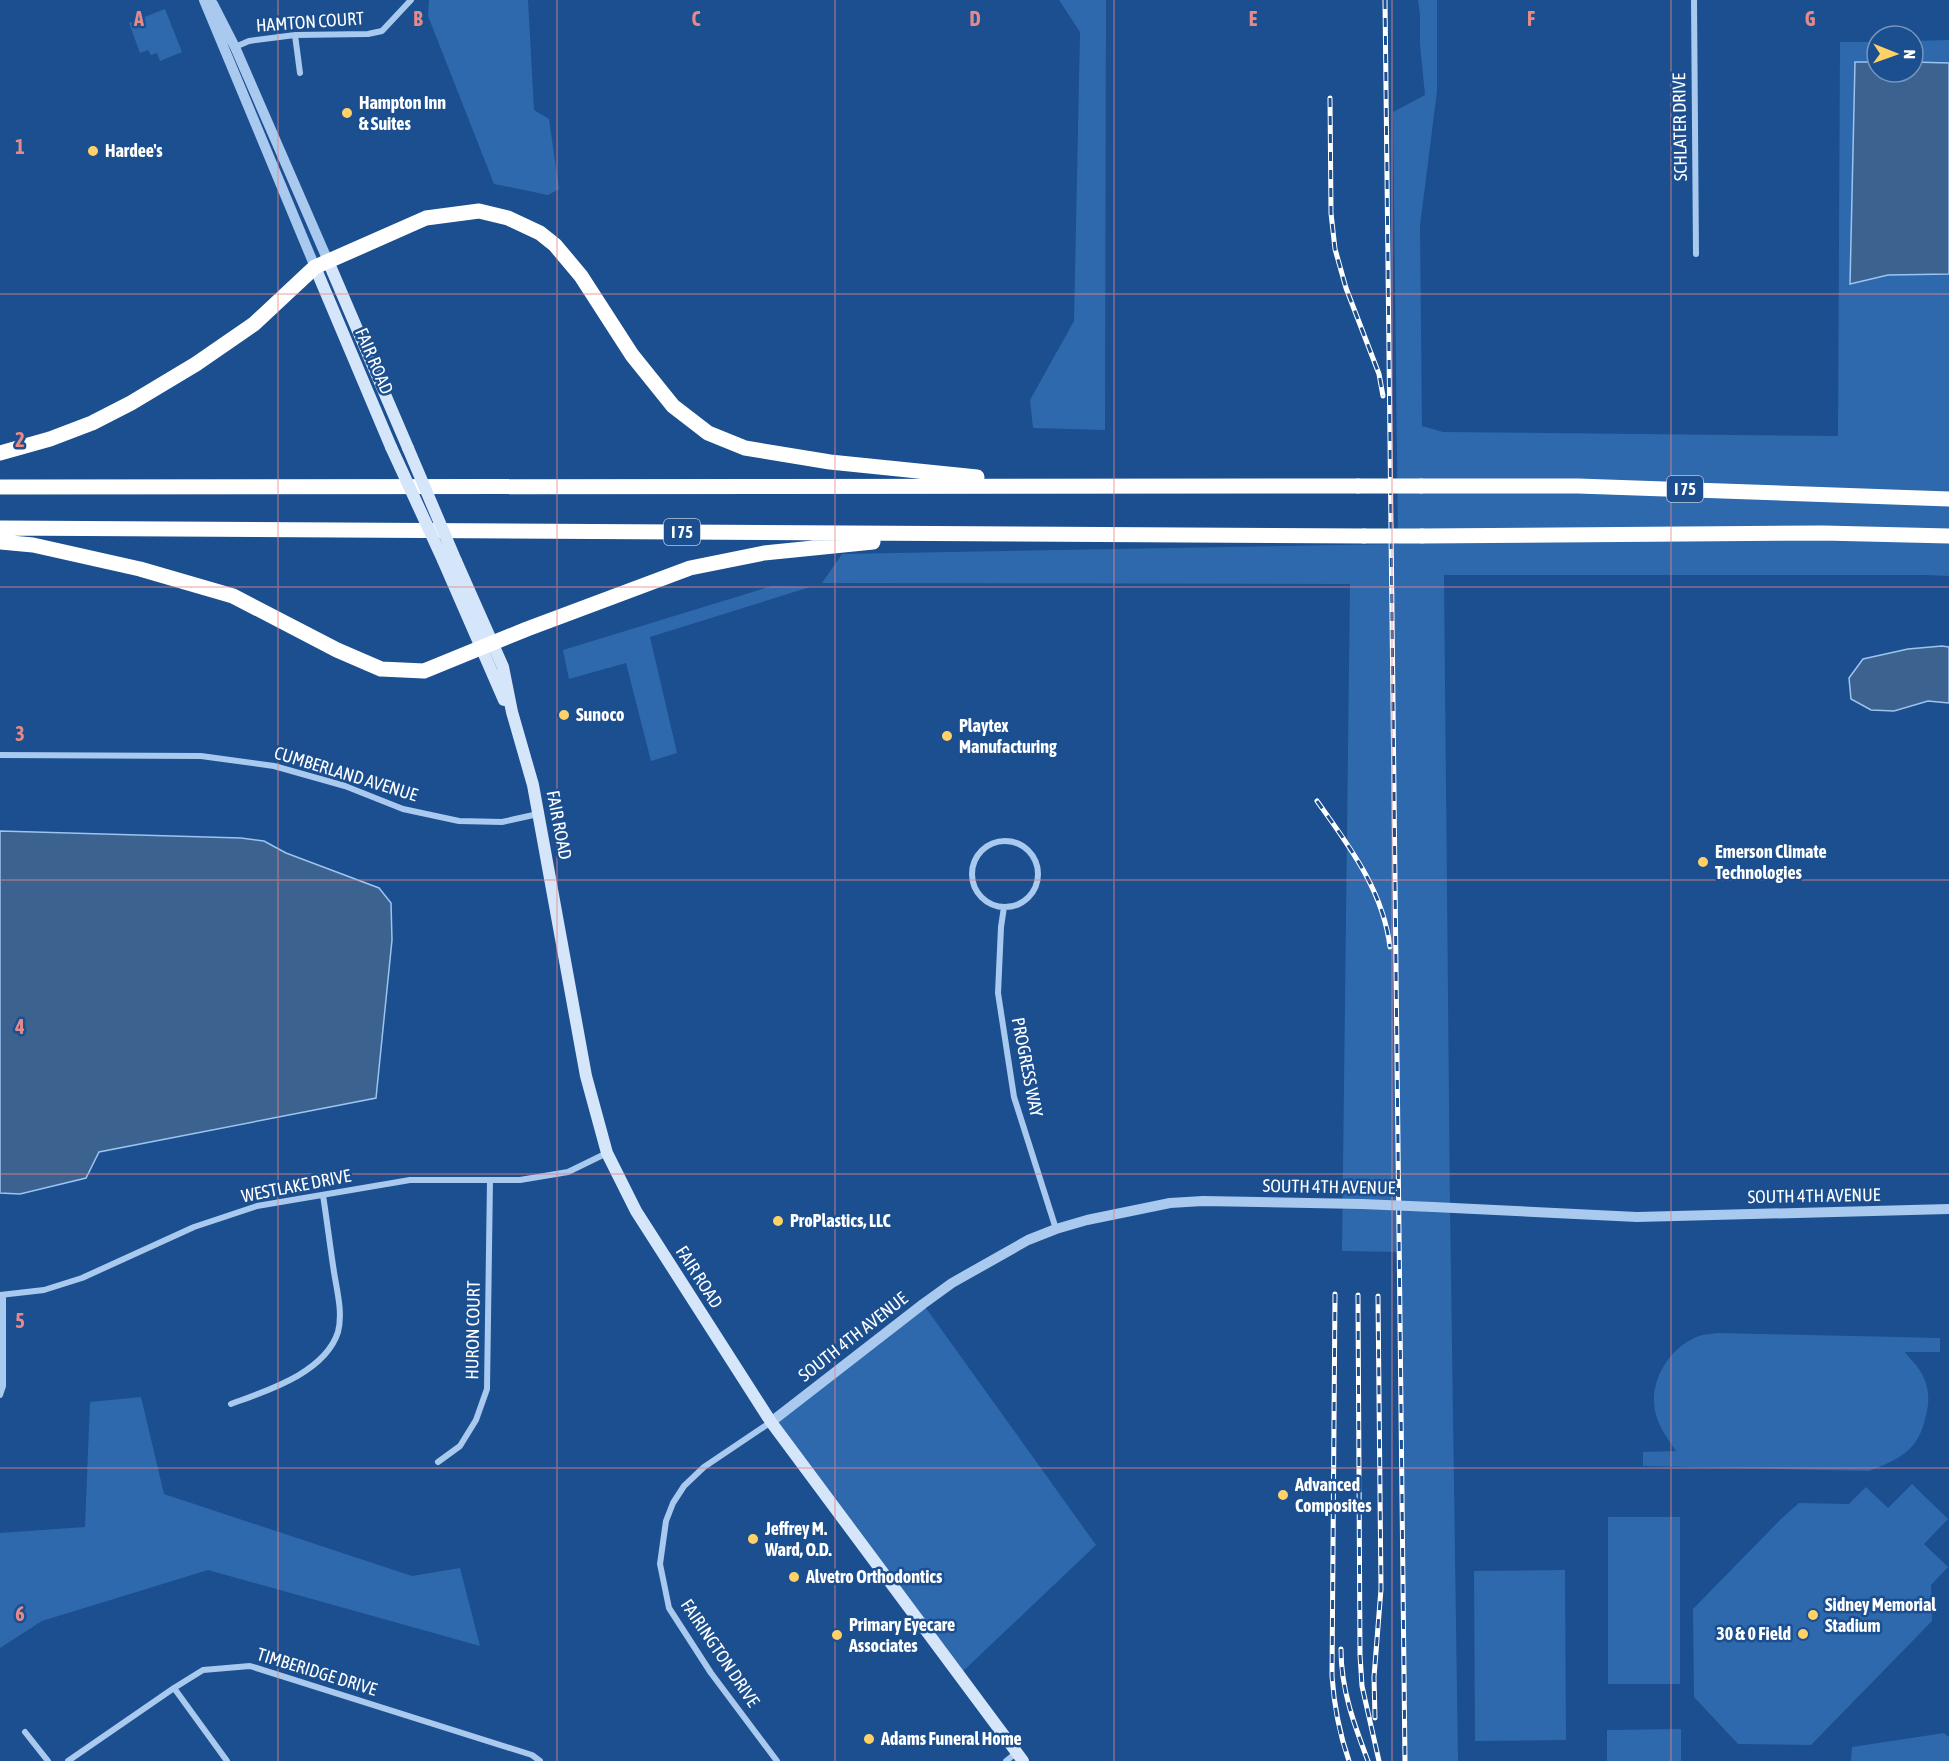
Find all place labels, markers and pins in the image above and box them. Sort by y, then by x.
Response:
place label: Hampton Inn & Suites [359,92,446,134]
marker: Hampton Inn & Suites [340,106,354,120]
place label: Hardee's [105,140,163,161]
marker: Hardee's [86,144,100,158]
place label: Sunoco [576,704,625,725]
marker: Sunoco [557,708,571,722]
place label: Playtex Manufacturing [959,715,1057,757]
marker: Playtex Manufacturing [940,729,954,743]
place label: Emerson Climate Technologies [1715,841,1827,883]
marker: Emerson Climate Technologies [1696,855,1710,869]
place label: ProPlastics, LLC [790,1210,891,1231]
marker: ProPlastics, LLC [771,1214,785,1228]
place label: Advanced Composites [1294,1474,1372,1516]
marker: Advanced Composites [1276,1488,1290,1502]
place label: Jeffrey M. Ward, O.D. [764,1518,832,1560]
marker: Jeffrey M. Ward, O.D. [746,1532,760,1546]
place label: Alvetro Orthodontics [805,1566,943,1587]
marker: Alvetro Orthodontics [787,1570,801,1584]
place label: Sidney Memorial Stadium [1825,1594,1936,1636]
marker: Sidney Memorial Stadium [1806,1608,1820,1622]
place label: Primary Eyecare Associates [848,1614,955,1656]
place label: 30 & 0 Field [1716,1623,1791,1644]
marker: 30 & 0 Field [1796,1627,1810,1641]
marker: Primary Eyecare Associates [830,1628,844,1642]
place label: Adams Funeral Home [880,1728,1022,1749]
marker: Adams Funeral Home [862,1732,876,1746]

